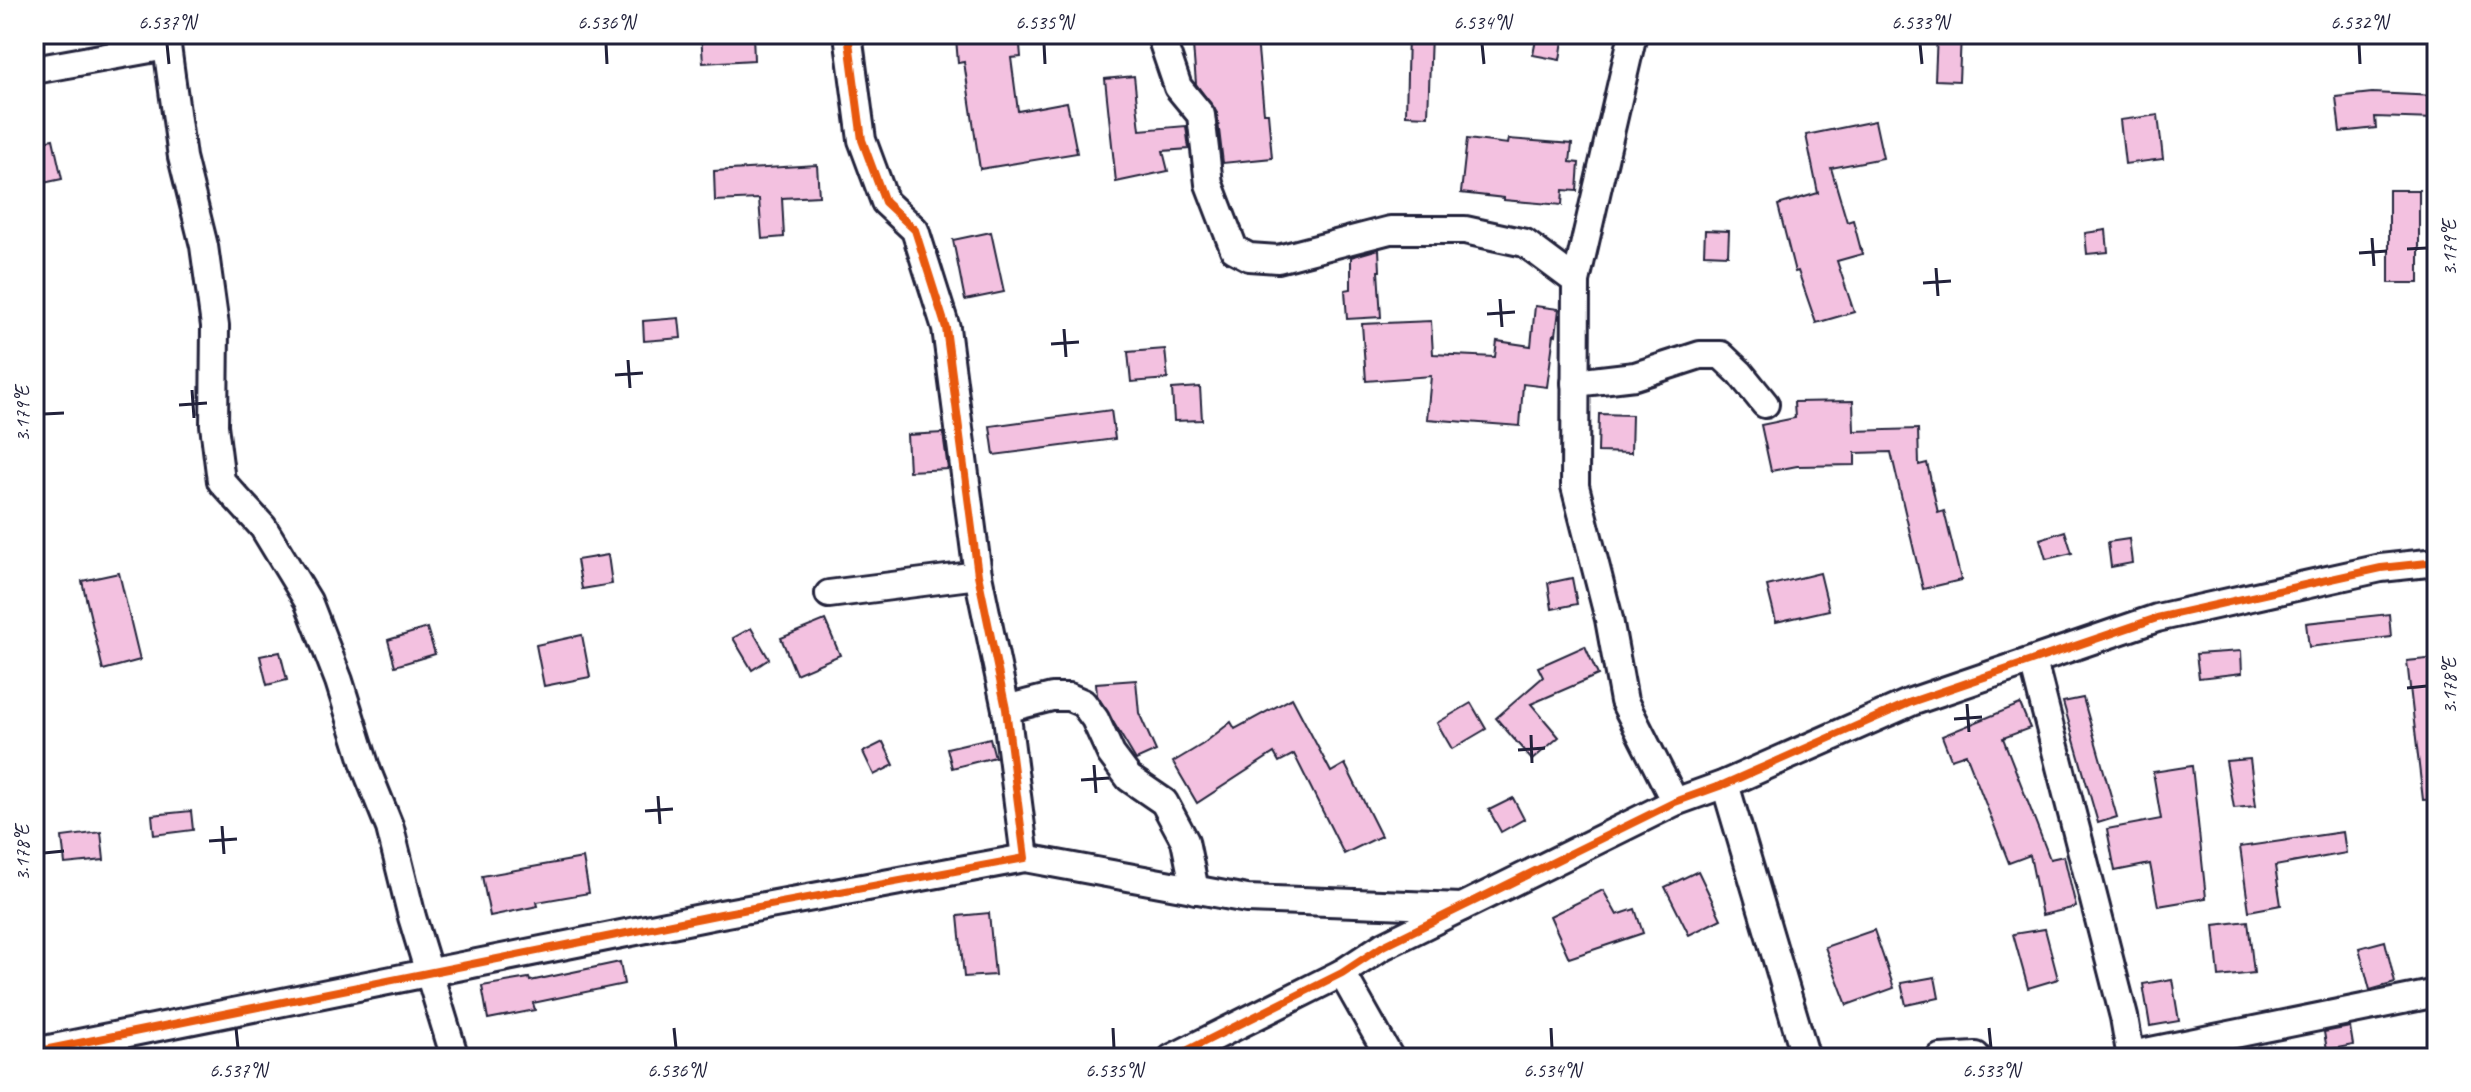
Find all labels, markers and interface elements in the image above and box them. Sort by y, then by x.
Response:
text: 6.537°N [138,10,199,35]
text: 6.536°N [577,10,638,35]
text: 6.535°N [1015,10,1076,35]
text: 6.534°N [1453,10,1514,35]
text: 6.533°N [1891,10,1952,35]
text: 6.532°N [2330,10,2391,35]
text: 3.179°E [2437,217,2462,276]
text: 3.179°E [10,383,35,442]
text: 3.178°E [2437,655,2462,714]
text: 3.178°E [10,822,35,881]
text: 6.537°N [209,1058,270,1083]
text: 6.536°N [647,1058,708,1083]
text: 6.535°N [1085,1058,1146,1083]
text: 6.534°N [1523,1058,1584,1083]
text: 6.533°N [1962,1058,2023,1083]

